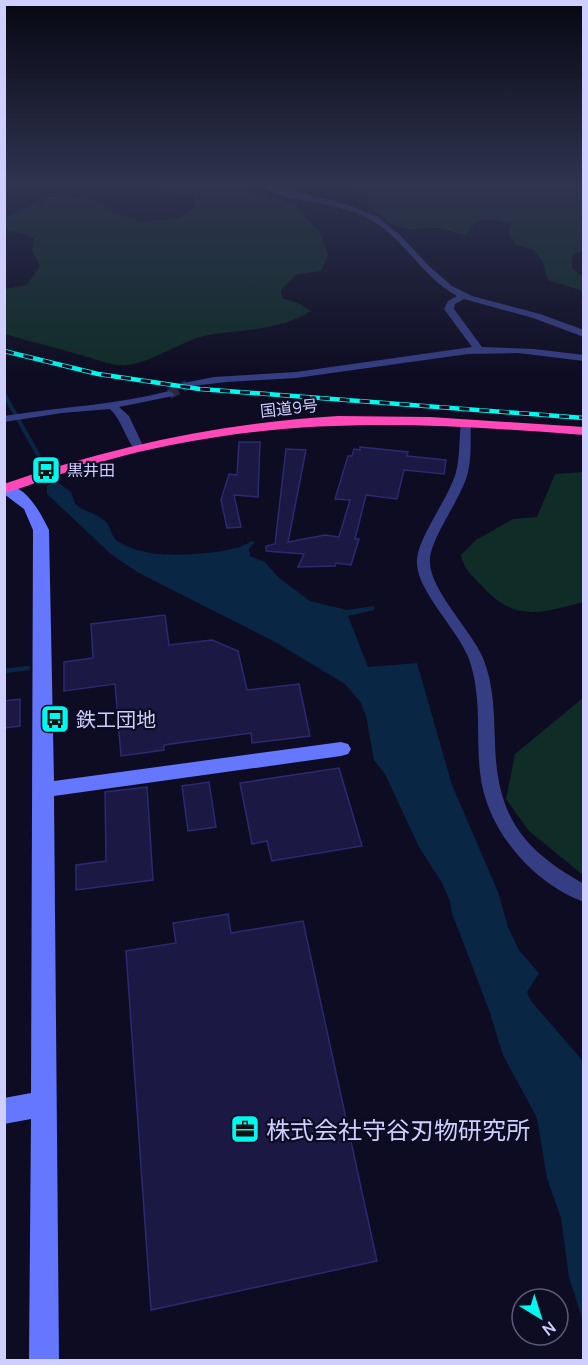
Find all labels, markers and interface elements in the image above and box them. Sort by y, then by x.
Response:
street label: 国道9号 [259,394,319,422]
bus stop icon: 黒井田 [30,454,62,486]
place label: 黒井田 [67,459,115,481]
bus stop icon: 鉄工団地 [39,703,71,735]
place label: 鉄工団地 [76,706,156,733]
office icon: 株式会社守谷刃物研究所 [229,1113,261,1145]
place label: 株式会社守谷刃物研究所 [266,1113,530,1146]
north arrow [510,1287,570,1347]
text: N [538,1317,561,1341]

